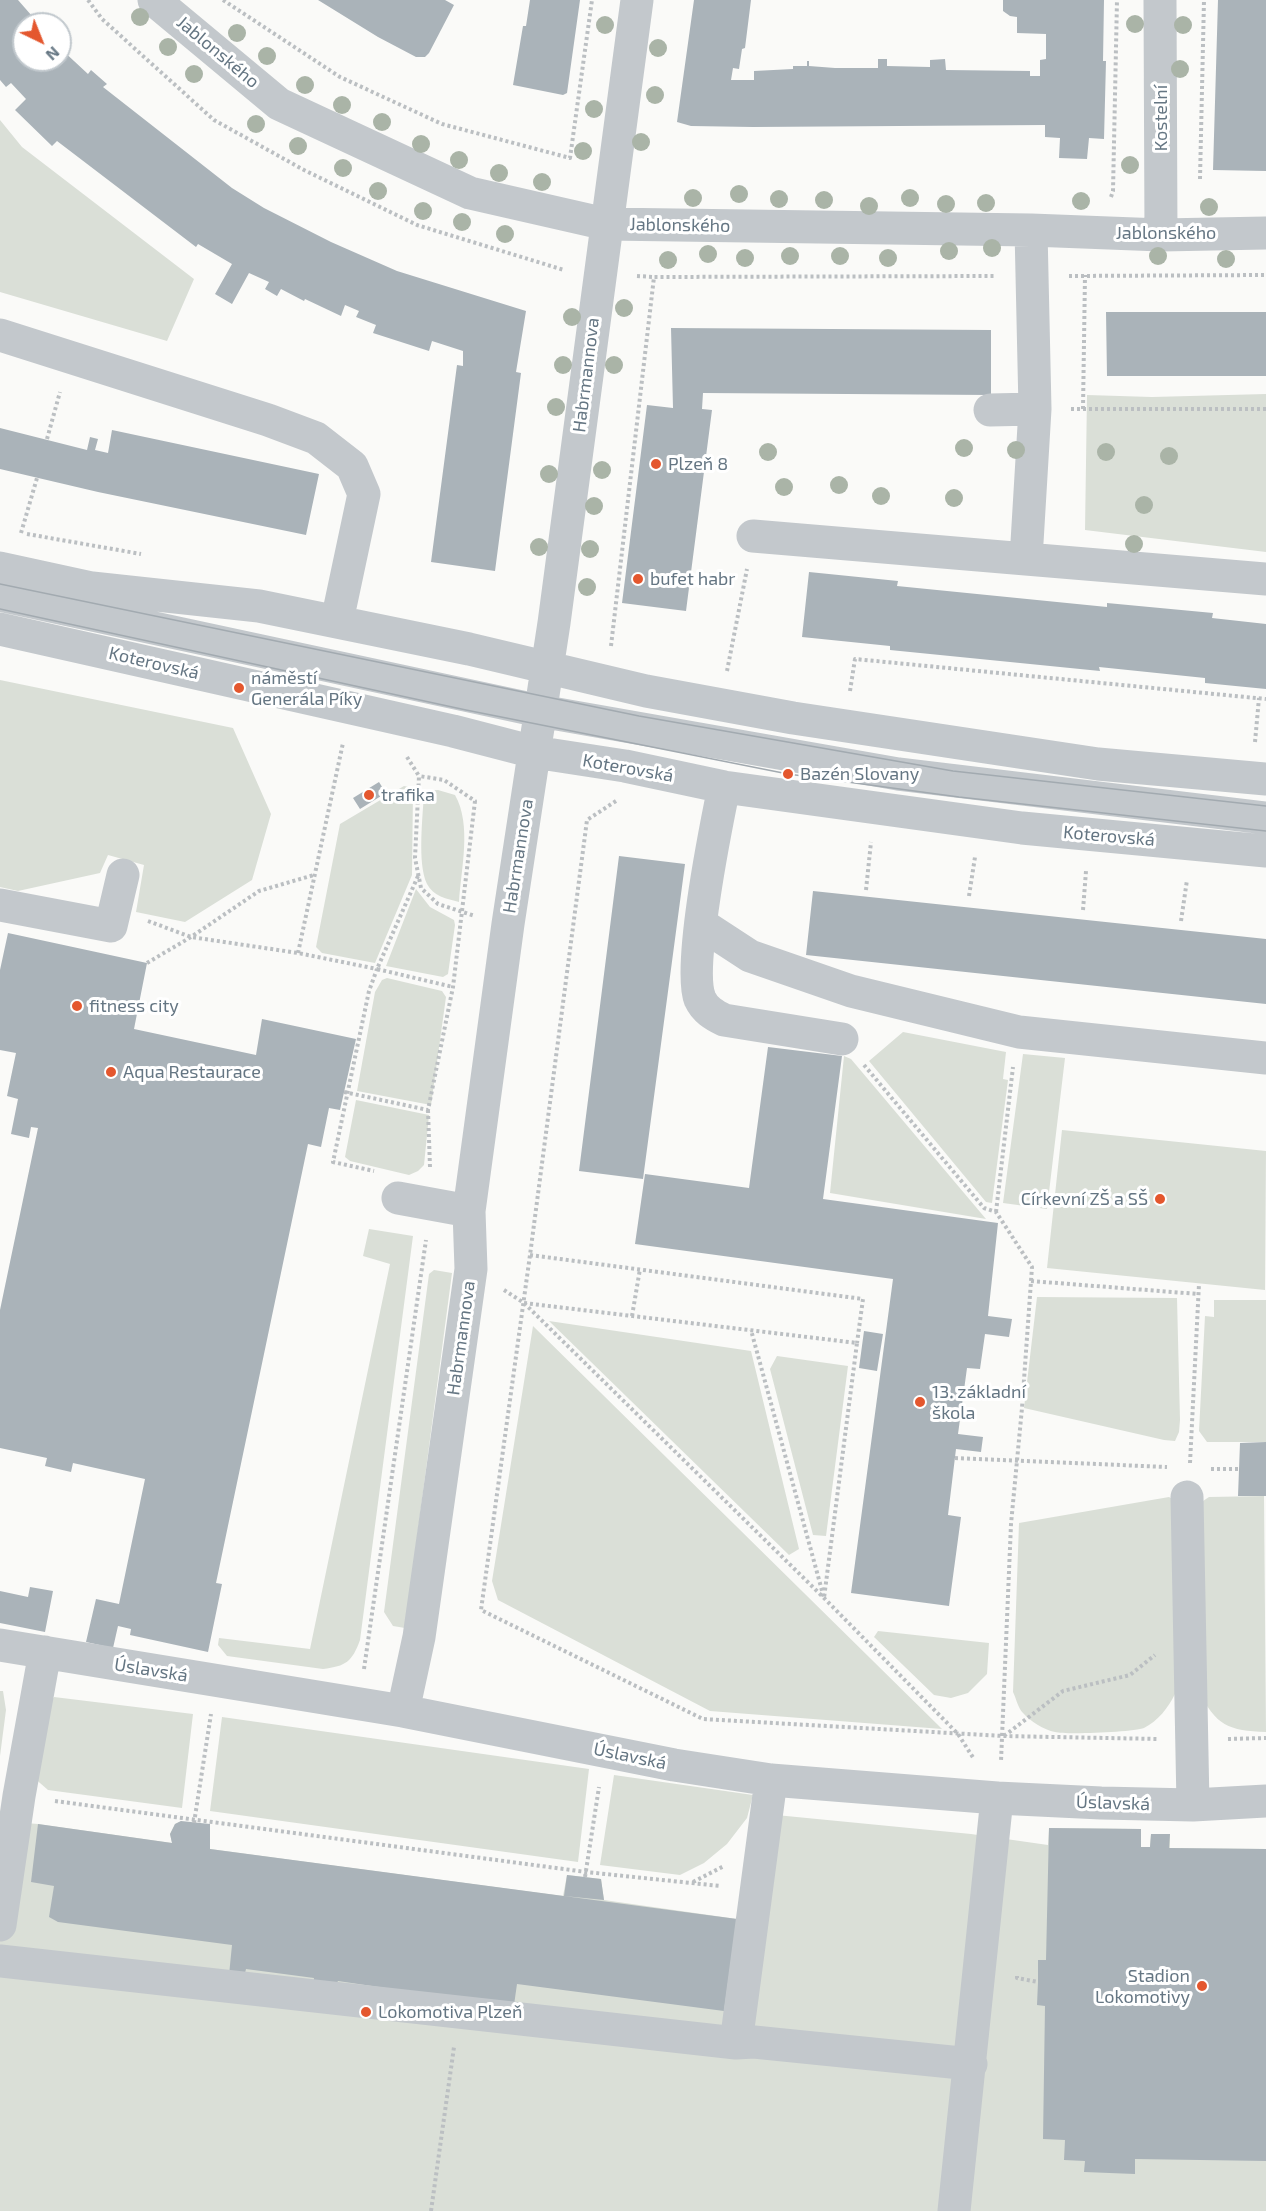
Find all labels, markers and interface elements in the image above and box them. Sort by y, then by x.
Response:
street label: Jablonského [172,11,264,93]
north arrow [12,12,72,72]
text: N [43,43,64,65]
street label: Kostelní [1150,85,1172,151]
street label: Jablonského [629,213,731,237]
street label: Jablonského [1116,222,1216,244]
street label: Habrmannova [568,316,604,434]
place label: Plzeň 8 [668,453,728,475]
marker: Plzeň 8 [649,457,663,471]
place label: bufet habr [650,568,736,590]
marker: bufet habr [631,572,645,586]
street label: Koterovská [107,642,201,684]
place label: náměstí Generála Píky [251,667,362,710]
marker: náměstí Generála Píky [232,681,246,695]
street label: Koterovská [581,749,675,787]
place label: Bazén Slovany [800,763,919,785]
marker: Bazén Slovany [781,767,795,781]
place label: trafika [381,784,435,806]
marker: trafika [362,788,376,802]
street label: Habrmannova [498,797,538,915]
street label: Koterovská [1062,821,1156,851]
place label: fitness city [89,995,179,1017]
marker: fitness city [70,999,84,1013]
place label: Aqua Restaurace [123,1061,261,1083]
marker: Aqua Restaurace [104,1065,118,1079]
place label: Církevní ZŠ a SŠ [1021,1188,1148,1210]
marker: Církevní ZŠ a SŠ [1153,1192,1167,1206]
street label: Habrmannova [442,1279,480,1397]
place label: 13. základní škola [932,1381,1026,1424]
marker: 13. základní škola [913,1395,927,1409]
street label: Úslavská [113,1654,189,1686]
street label: Úslavská [592,1738,668,1774]
street label: Úslavská [1076,1791,1150,1815]
place label: Stadion Lokomotivy [1095,1965,1190,2008]
marker: Stadion Lokomotivy [1195,1979,1209,1993]
place label: Lokomotiva Plzeň [378,2001,522,2023]
marker: Lokomotiva Plzeň [359,2005,373,2019]

